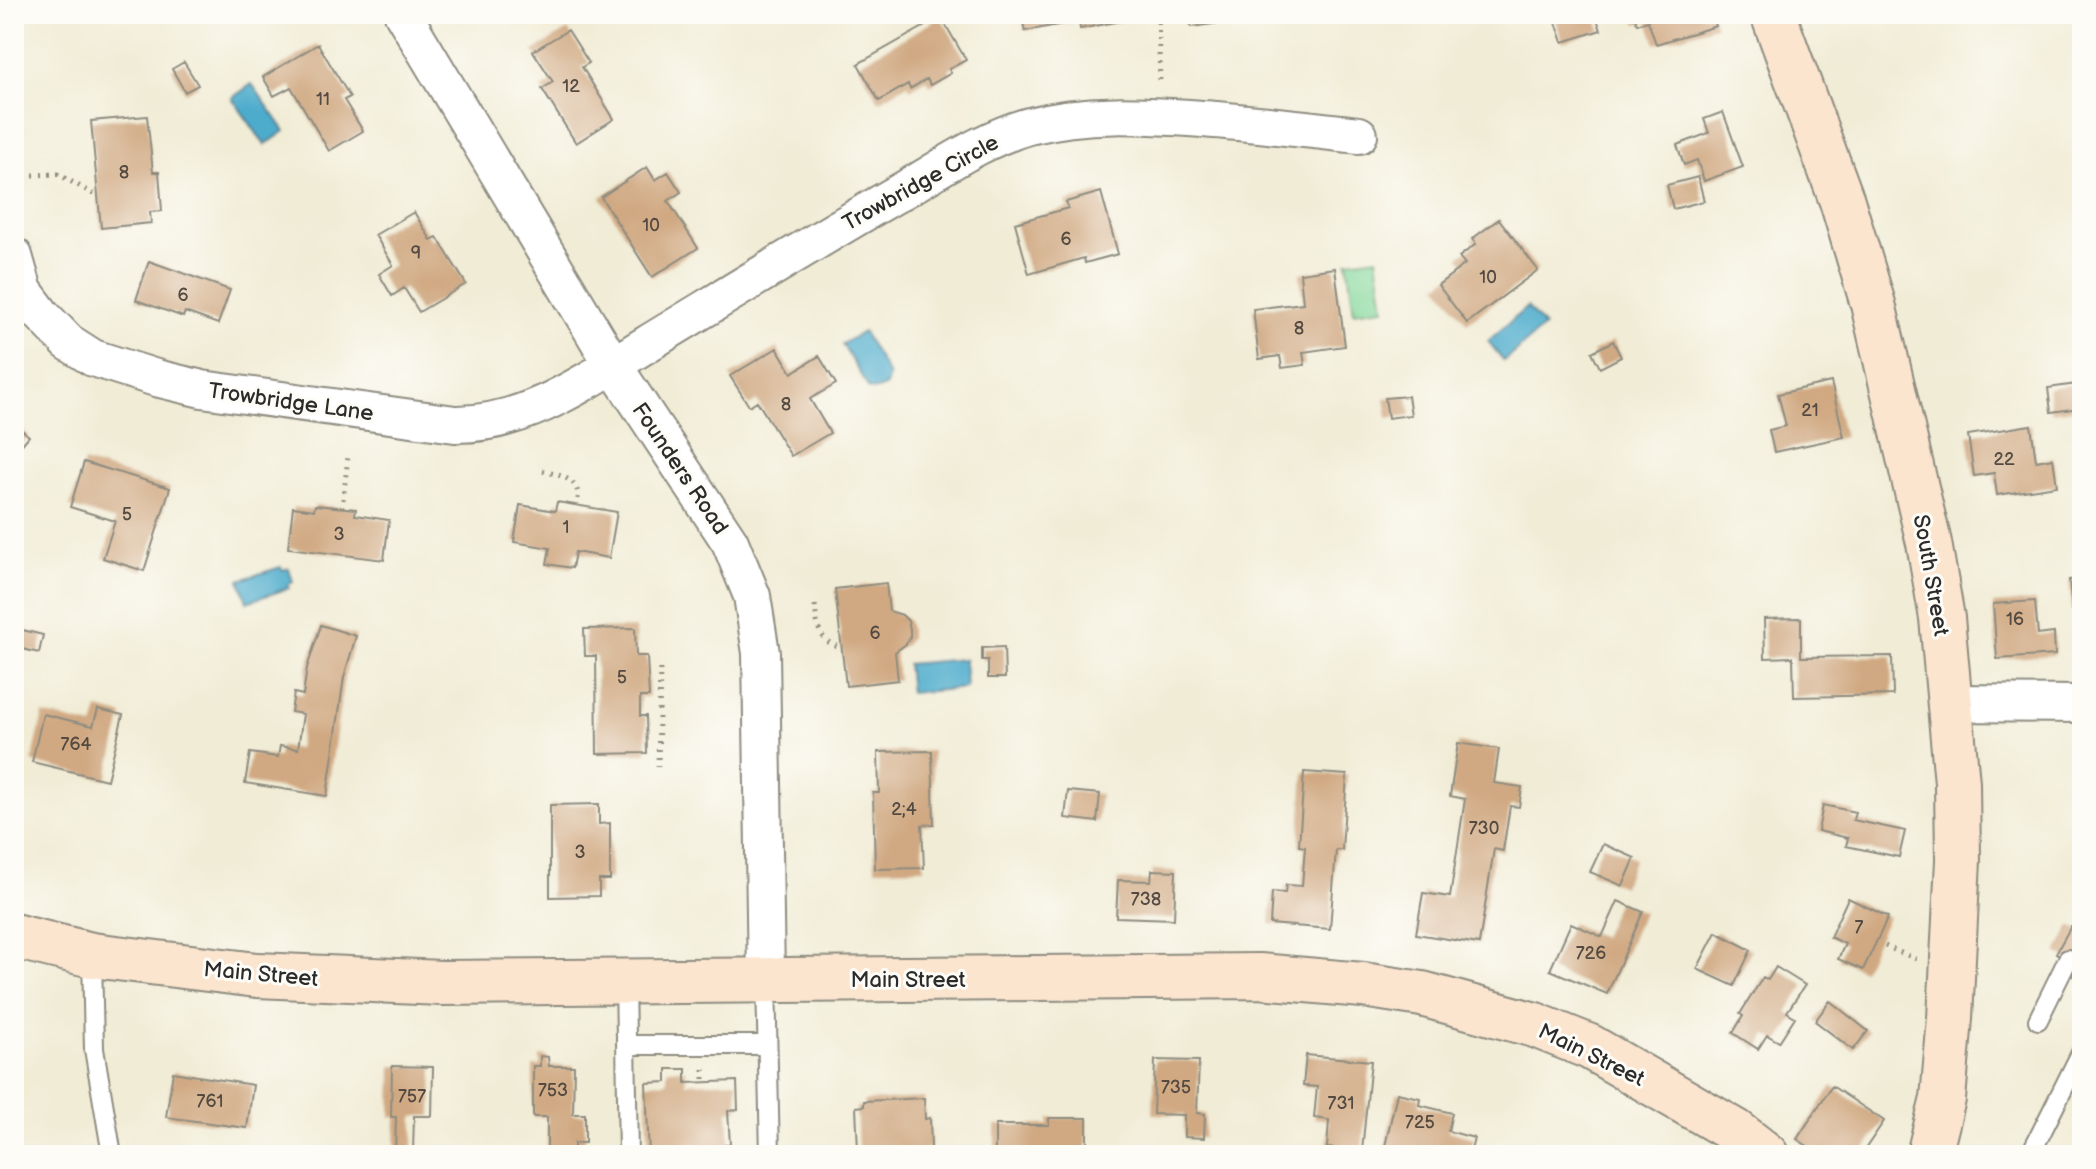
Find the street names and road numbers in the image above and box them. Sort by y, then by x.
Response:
street label: Trowbridge Circle [838,129,1004,237]
street label: Trowbridge Lane [206,378,375,427]
street label: Founders Road [626,398,734,540]
street label: South Street [1907,513,1955,638]
street label: Main Street [202,956,320,993]
street label: Main Street [851,967,966,994]
street label: Main Street [1534,1018,1649,1093]

